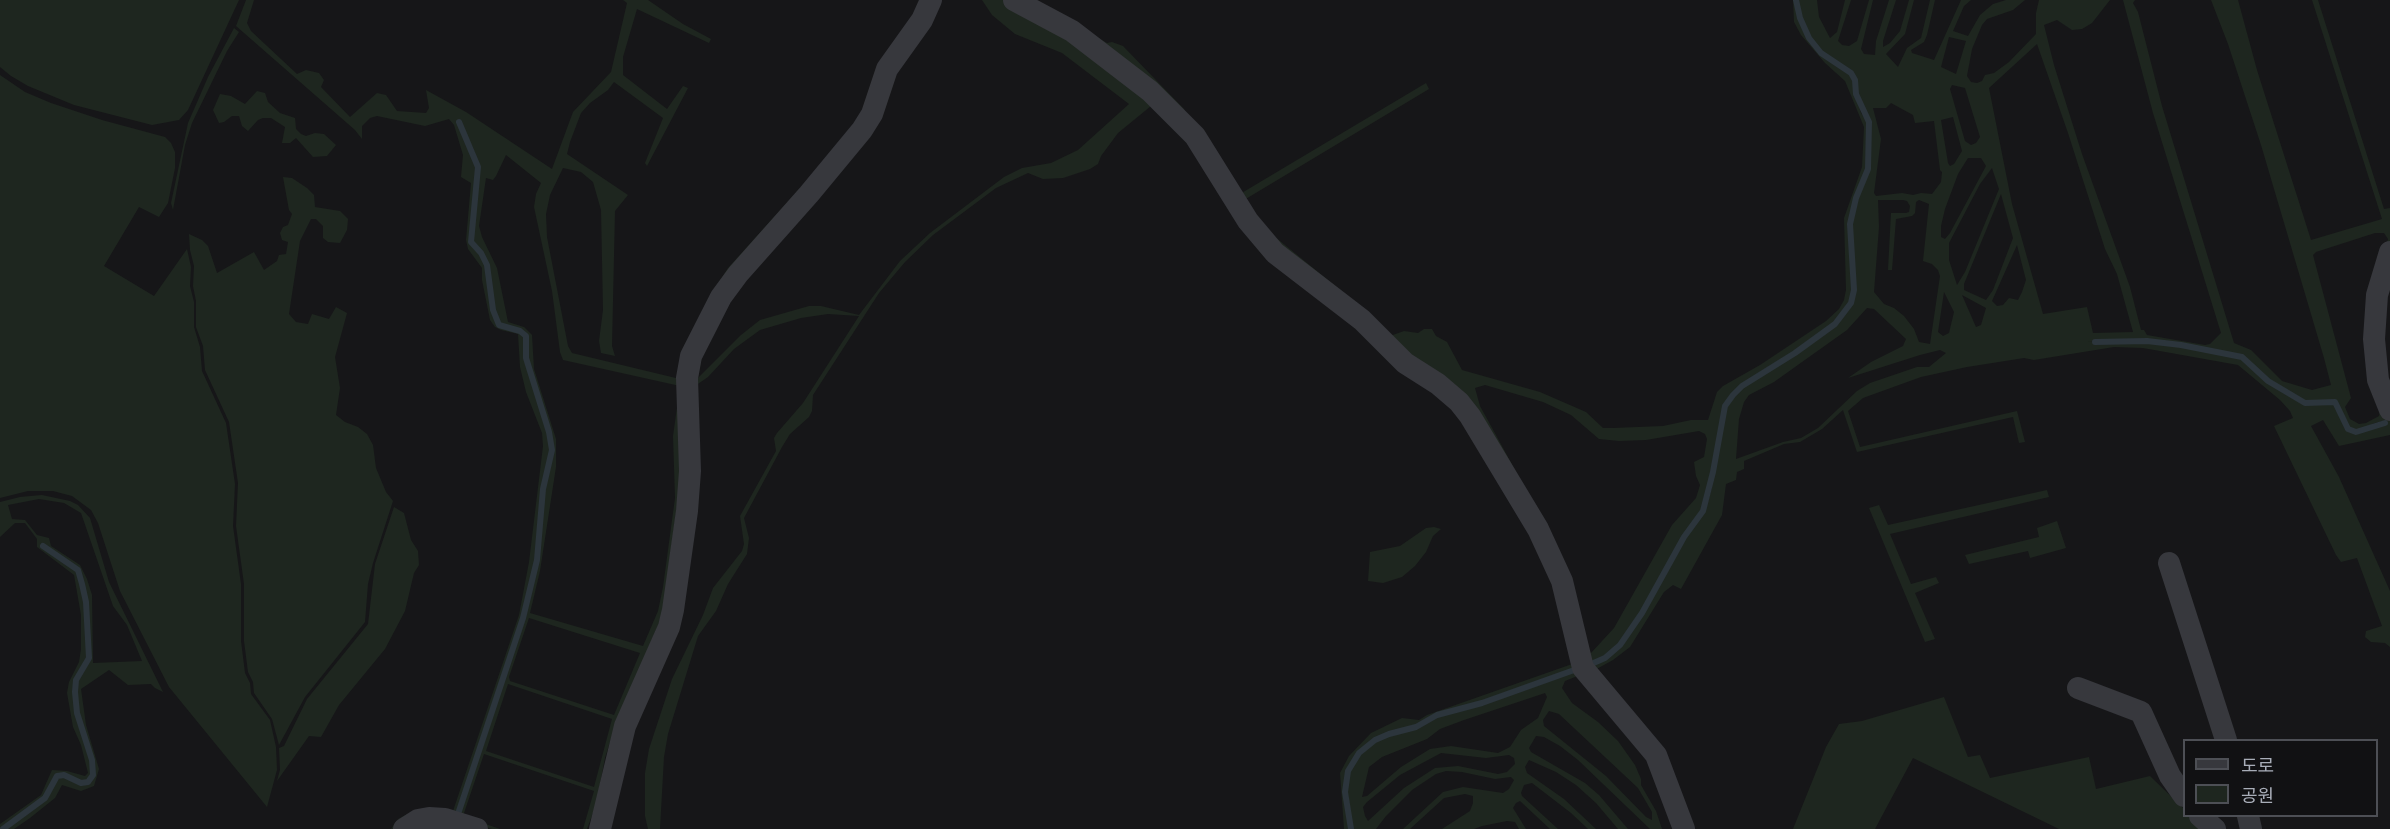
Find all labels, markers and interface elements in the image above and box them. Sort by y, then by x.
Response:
legend [2183,739,2378,817]
text: 도로 [2241,753,2274,778]
text: 공원 [2241,783,2274,808]

